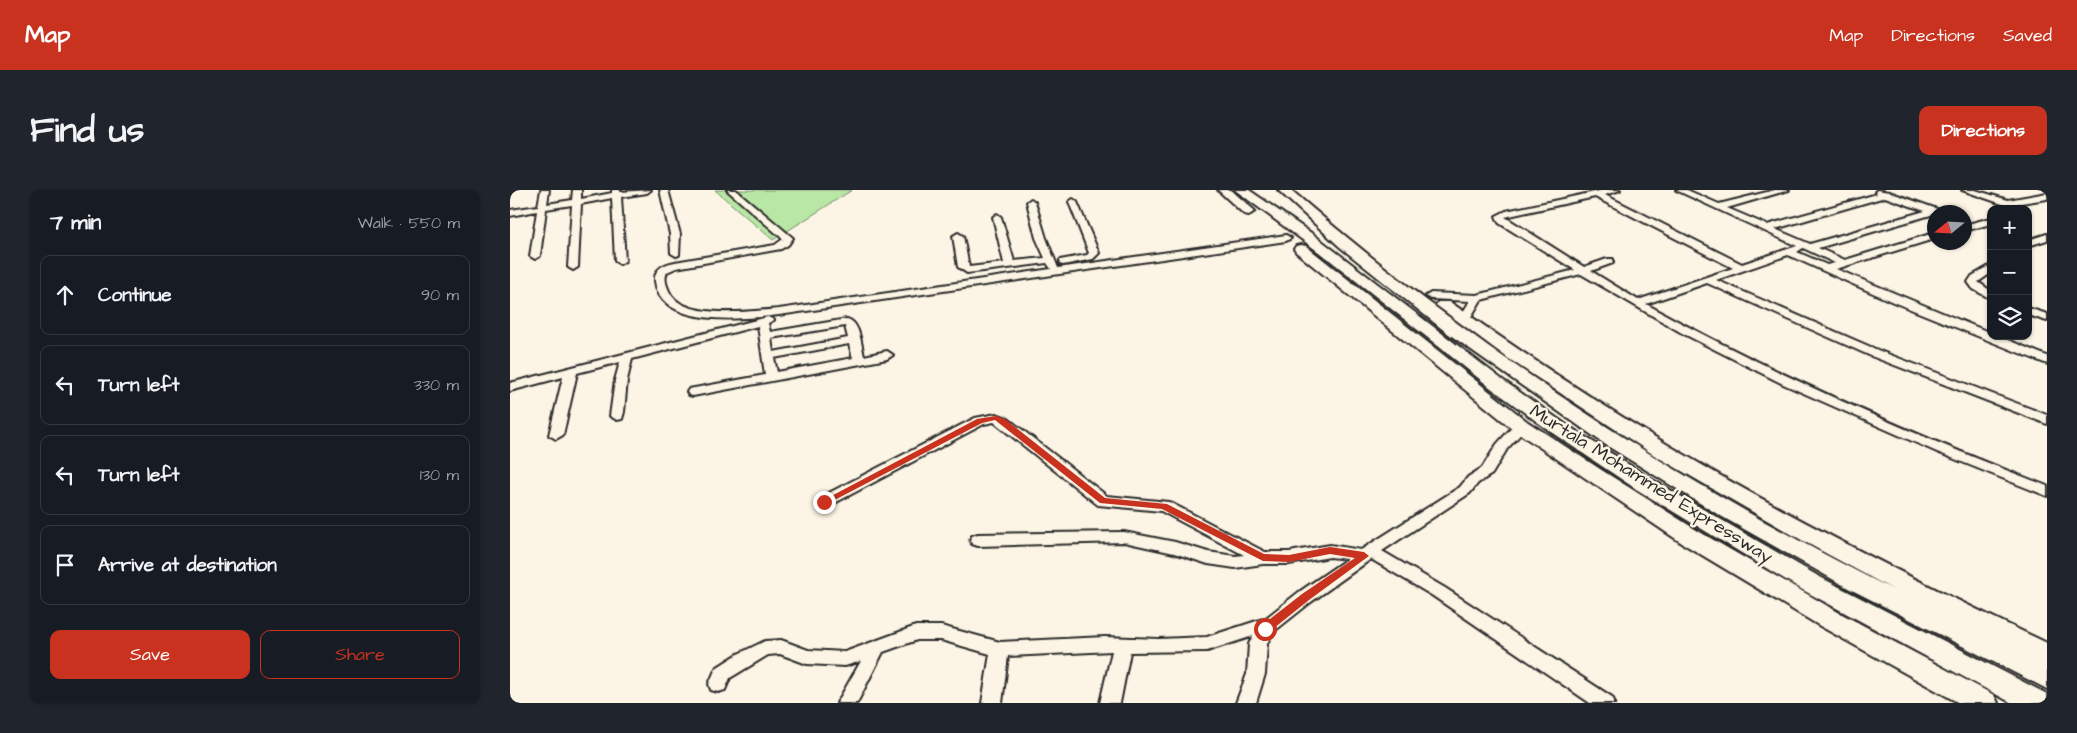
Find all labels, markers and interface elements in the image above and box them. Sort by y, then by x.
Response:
text: Map [25,18,70,52]
text: Map [1829,23,1863,48]
text: Directions [1891,23,1975,48]
text: Saved [2003,23,2052,48]
text: Find us [30,106,144,155]
button: Directions [1919,106,2047,155]
north arrow [1927,205,1972,250]
map controls [1987,205,2032,340]
button: + [1987,205,2032,250]
text: 7 min [50,208,101,237]
text: Walk · 550 m [358,212,460,234]
button: − [1987,250,2032,295]
icon: ahead [51,281,79,309]
text: Continue [98,282,172,309]
text: 90 m [421,284,459,306]
button: layers [1987,295,2032,340]
icon: left [51,371,79,399]
text: Turn left [98,372,179,399]
text: 330 m [414,374,459,396]
street label: Murtala Mohammed Expressway [1524,398,1778,571]
icon: left [51,461,79,489]
text: Turn left [98,462,179,489]
text: 130 m [420,464,459,486]
route end [813,491,836,514]
icon: arrive [51,551,79,579]
text: Arrive at destination [98,552,277,579]
route start [1254,618,1277,641]
button: Save [50,630,250,679]
button: Share [260,630,460,679]

